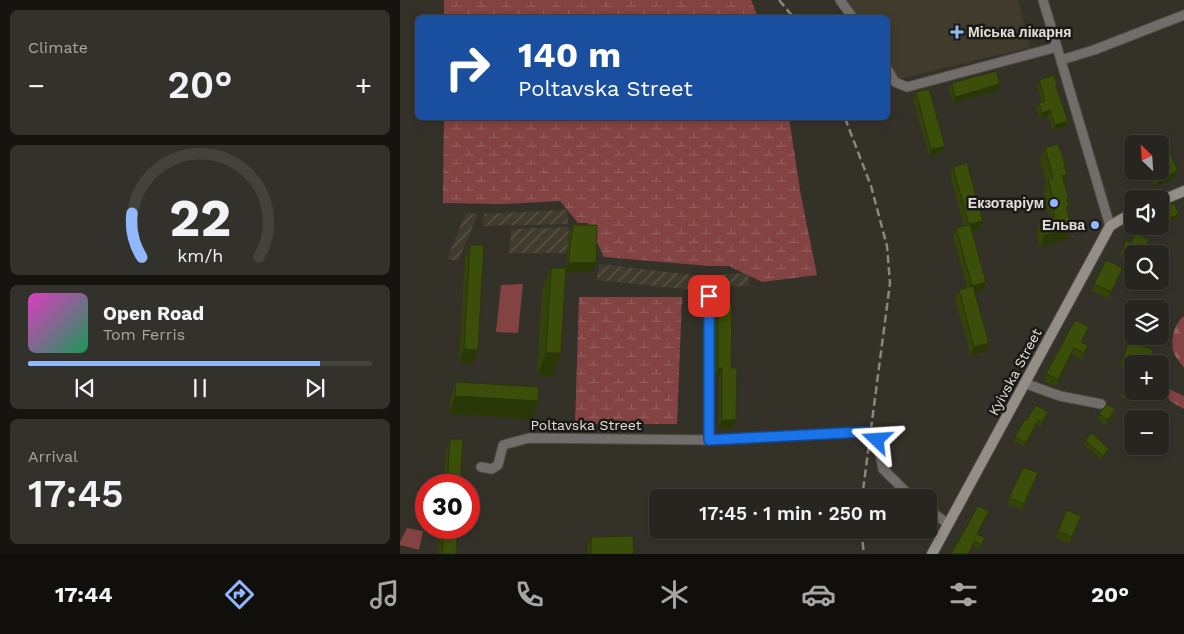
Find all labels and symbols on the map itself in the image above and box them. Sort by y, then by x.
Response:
place label: Міська лікарня [968,24,1072,40]
marker: Міська лікарня [950,25,964,39]
north arrow [1124,135,1169,180]
place label: Екзотаріум [968,195,1044,211]
marker: Екзотаріум [1048,197,1060,209]
place label: Ельва [1042,217,1085,233]
marker: Ельва [1089,219,1101,231]
pin [688,275,730,317]
street label: Kyivska Street [985,326,1045,418]
position arrow [850,413,902,465]
street label: Poltavska Street [530,417,642,433]
speed limit sign: 30 [415,474,480,539]

